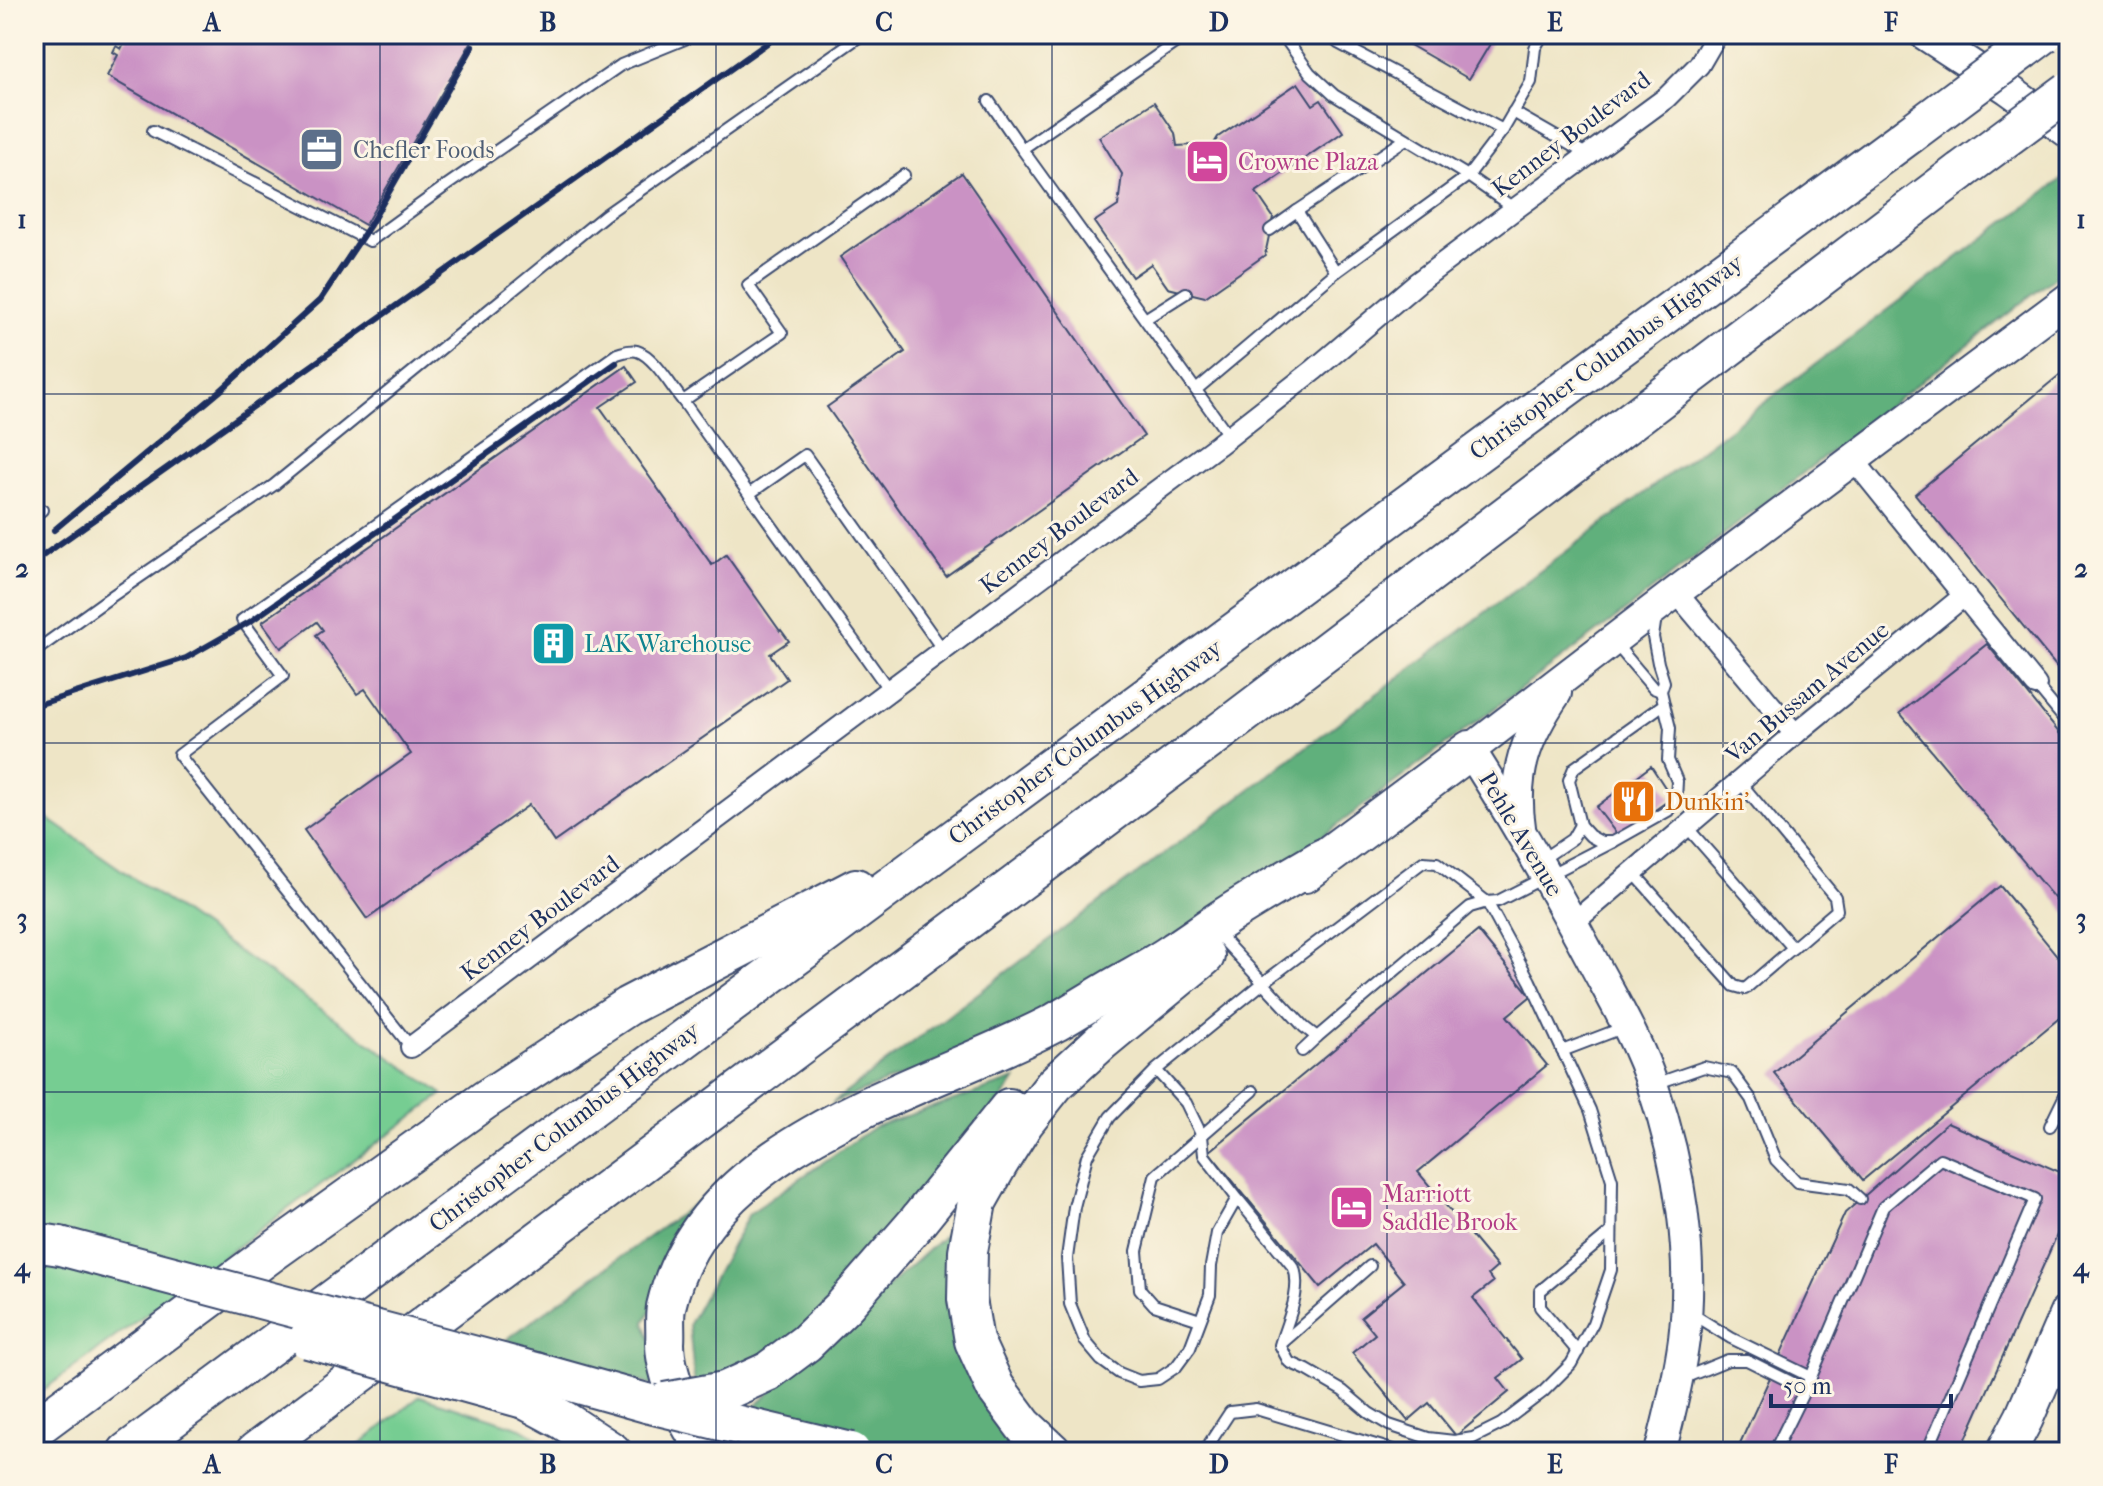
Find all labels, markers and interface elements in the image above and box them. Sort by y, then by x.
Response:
text: A [202,7,222,38]
text: B [540,7,557,38]
text: C [875,7,893,38]
text: D [1209,7,1229,38]
text: E [1547,7,1563,38]
text: F [1883,7,1898,38]
street label: Kenney Boulevard [1486,65,1657,203]
office icon: Chefler Foods [298,126,346,174]
place label: Chefler Foods [353,136,495,164]
hotel icon: Crowne Plaza [1183,138,1231,186]
place label: Crowne Plaza [1238,148,1379,176]
text: 1 [17,204,27,235]
text: 1 [2076,204,2086,235]
street label: Christopher Columbus Highway [1464,248,1749,466]
street label: Kenney Boulevard [974,462,1145,600]
text: 2 [15,553,29,584]
text: 2 [2074,553,2088,584]
street label: Van Bussam Avenue [1719,615,1895,769]
building icon: LAK Warehouse [529,620,577,668]
place label: LAK Warehouse [584,630,752,658]
street label: Christopher Columbus Highway [943,633,1228,851]
street label: Pehle Avenue [1473,767,1569,901]
restaurant icon: Dunkin' [1610,778,1658,826]
place label: Dunkin' [1665,788,1749,816]
street label: Kenney Boulevard [455,849,626,987]
text: 3 [17,903,27,934]
text: 3 [2076,903,2086,934]
street label: Christopher Columbus Highway [423,1016,706,1238]
place label: Marriott Saddle Brook [1382,1180,1518,1236]
hotel icon: Marriott Saddle Brook [1327,1184,1375,1232]
text: 4 [13,1252,31,1284]
text: 4 [2072,1252,2090,1284]
scale bar [1771,1358,1951,1408]
text: 50 m [1783,1372,1832,1400]
text: A [202,1449,222,1480]
text: B [540,1449,557,1480]
text: C [875,1449,893,1480]
text: D [1209,1449,1229,1480]
text: E [1547,1449,1563,1480]
text: F [1883,1449,1898,1480]

